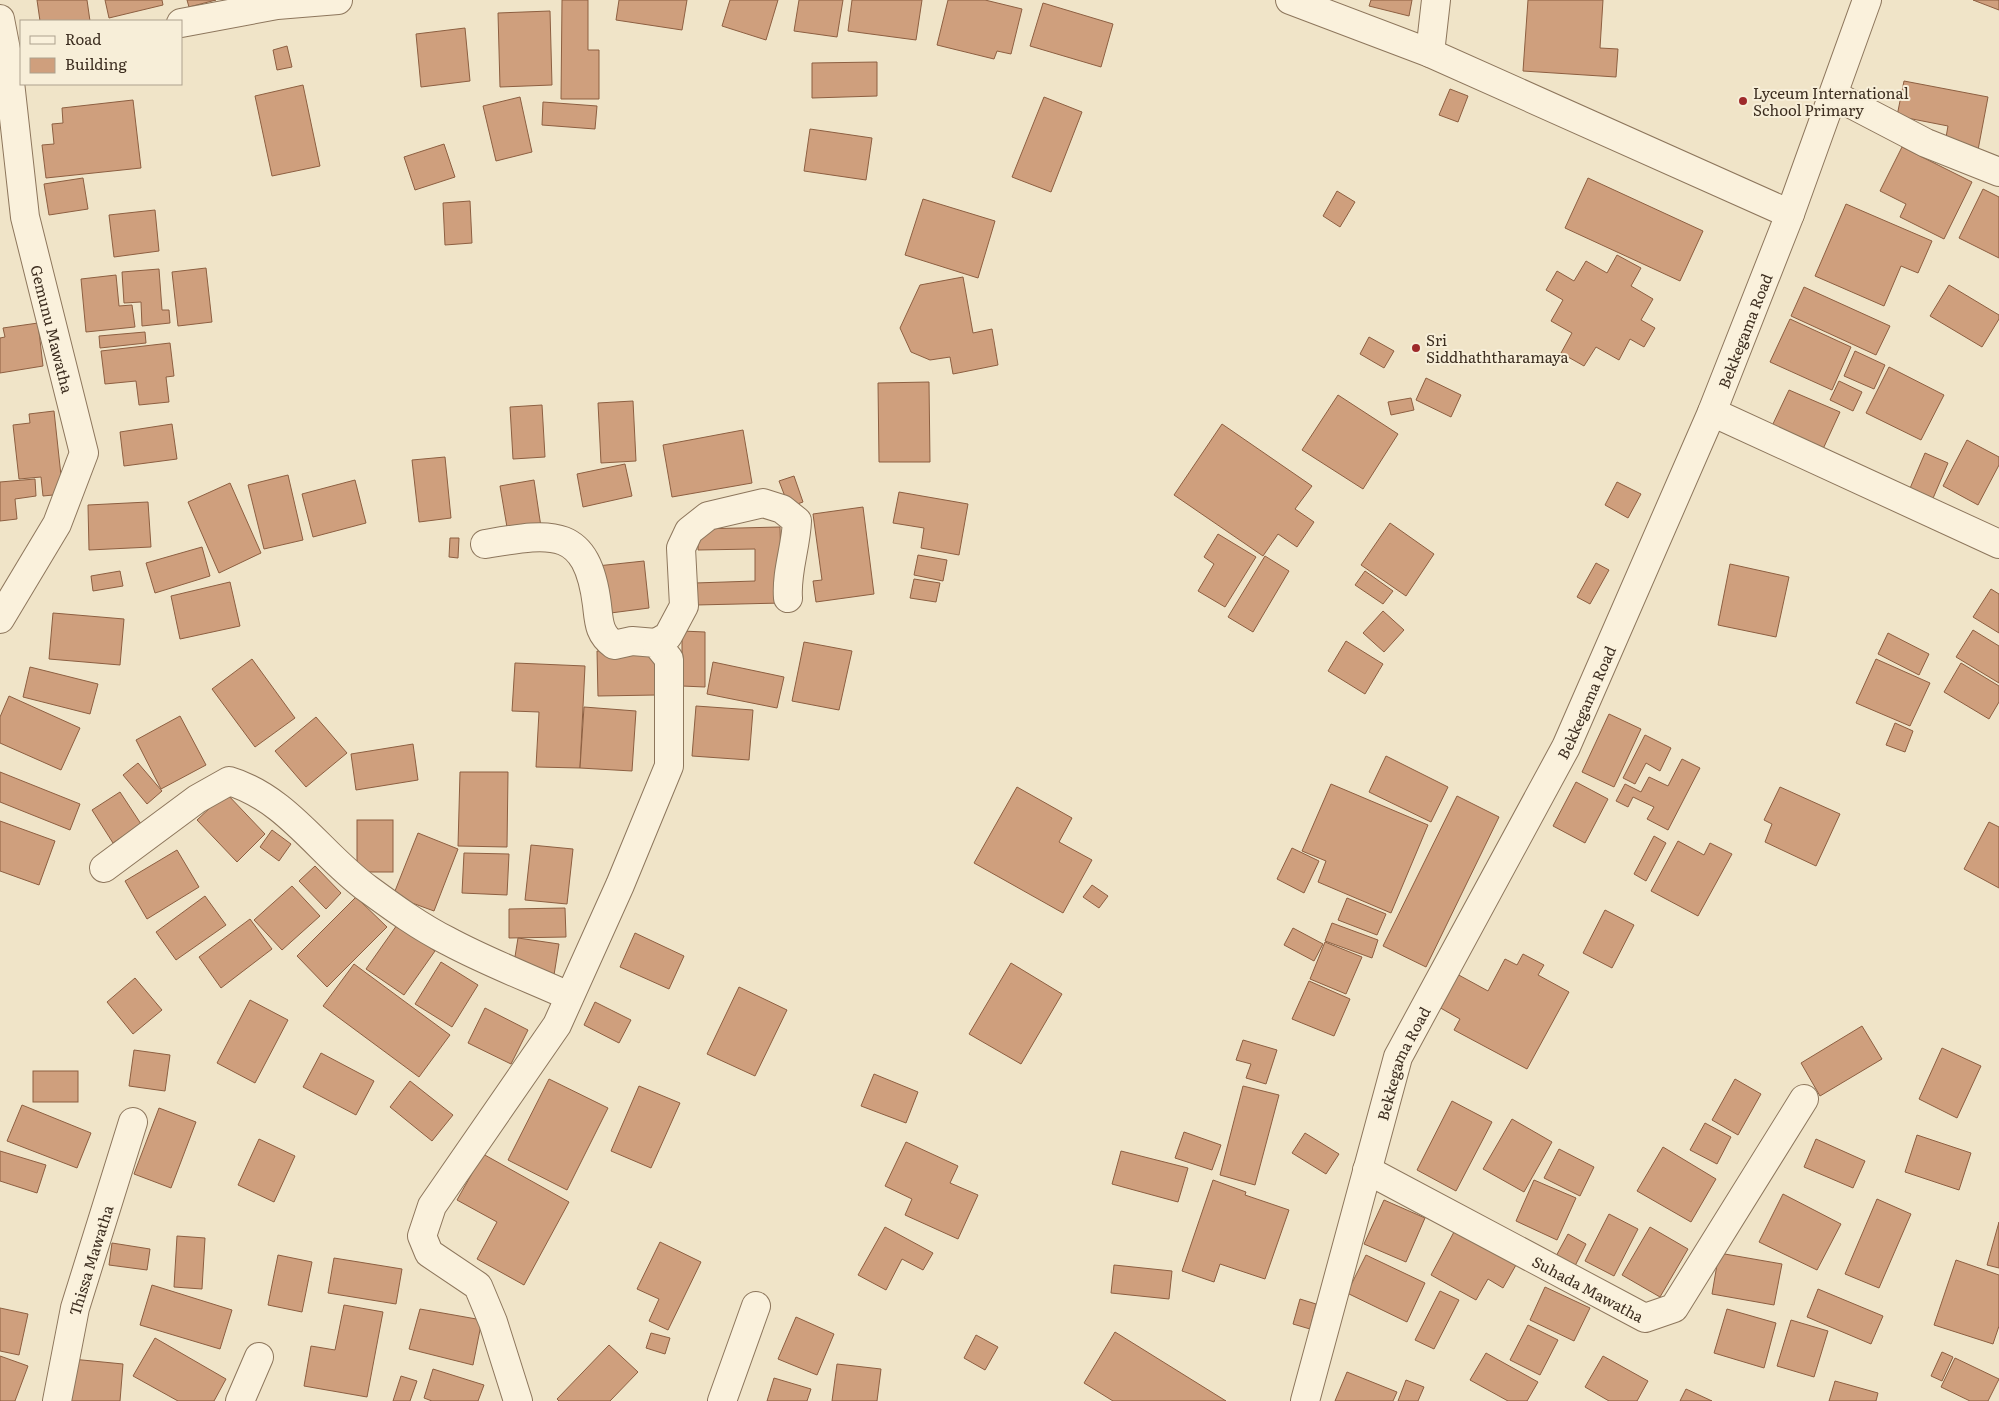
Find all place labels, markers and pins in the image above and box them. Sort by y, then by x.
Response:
place label: Lyceum International School Primary [1753,81,1909,121]
marker: Lyceum International School Primary [1737,95,1749,107]
place label: Sri Siddhaththaramaya [1426,328,1569,368]
marker: Sri Siddhaththaramaya [1410,342,1422,354]

